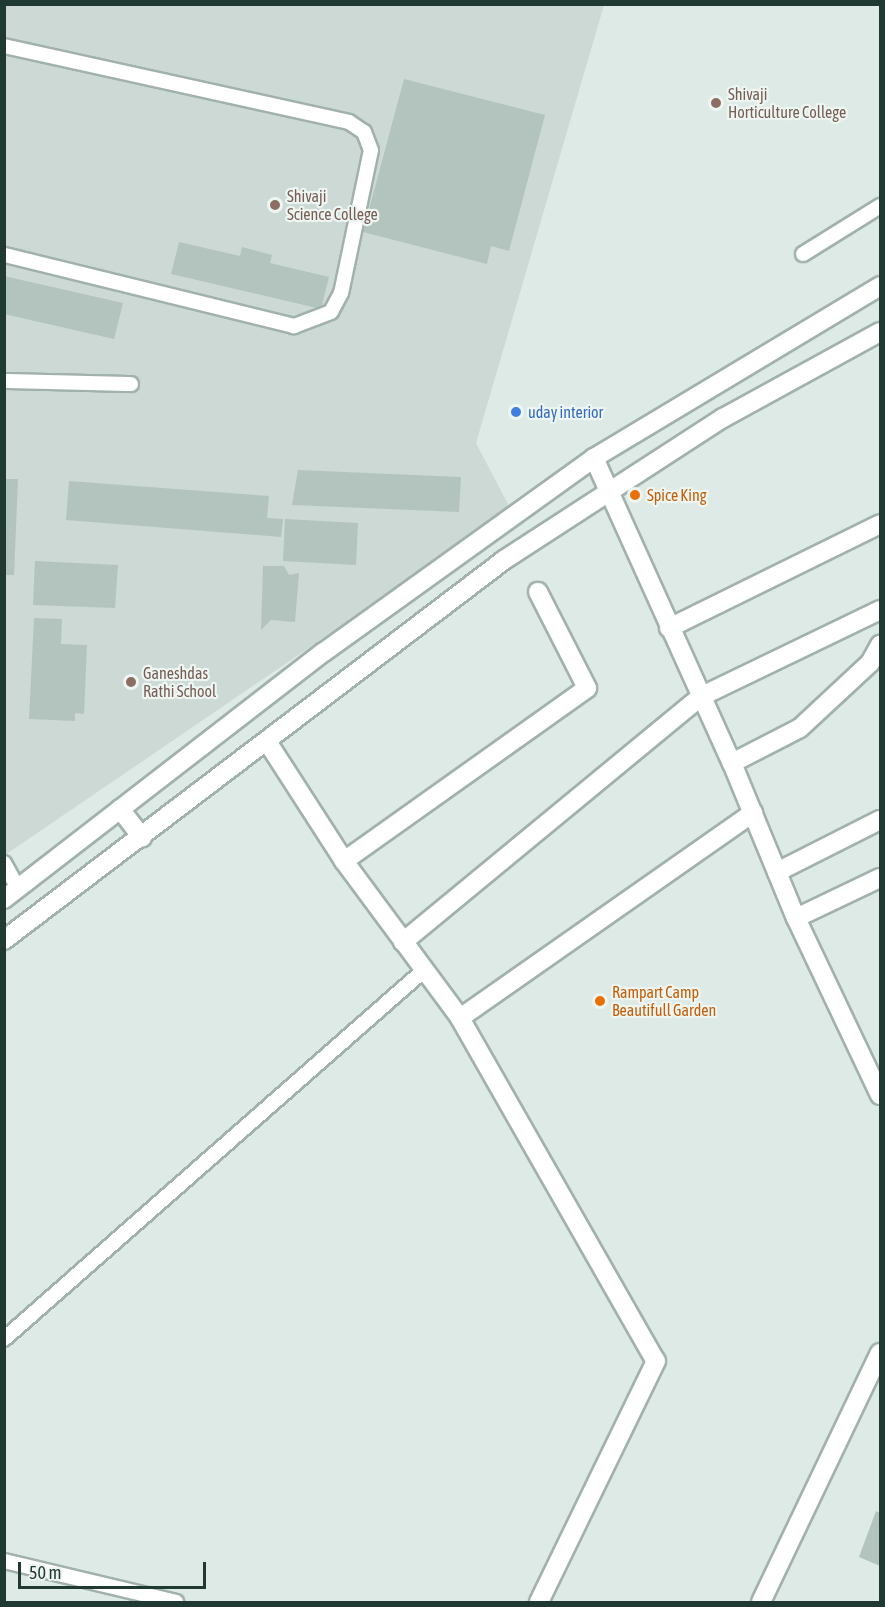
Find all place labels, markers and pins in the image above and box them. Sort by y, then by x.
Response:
place label: Shivaji Horticulture College [728,84,846,122]
marker: Shivaji Horticulture College [709,96,723,110]
place label: Shivaji Science College [287,186,378,224]
marker: Shivaji Science College [268,198,282,212]
place label: uday interior [528,402,603,422]
marker: uday interior [509,405,523,419]
place label: Spice King [647,485,707,505]
marker: Spice King [628,488,642,502]
place label: Ganeshdas Rathi School [143,663,216,701]
marker: Ganeshdas Rathi School [124,675,138,689]
place label: Rampart Camp Beautifull Garden [612,982,716,1020]
marker: Rampart Camp Beautifull Garden [593,994,607,1008]

